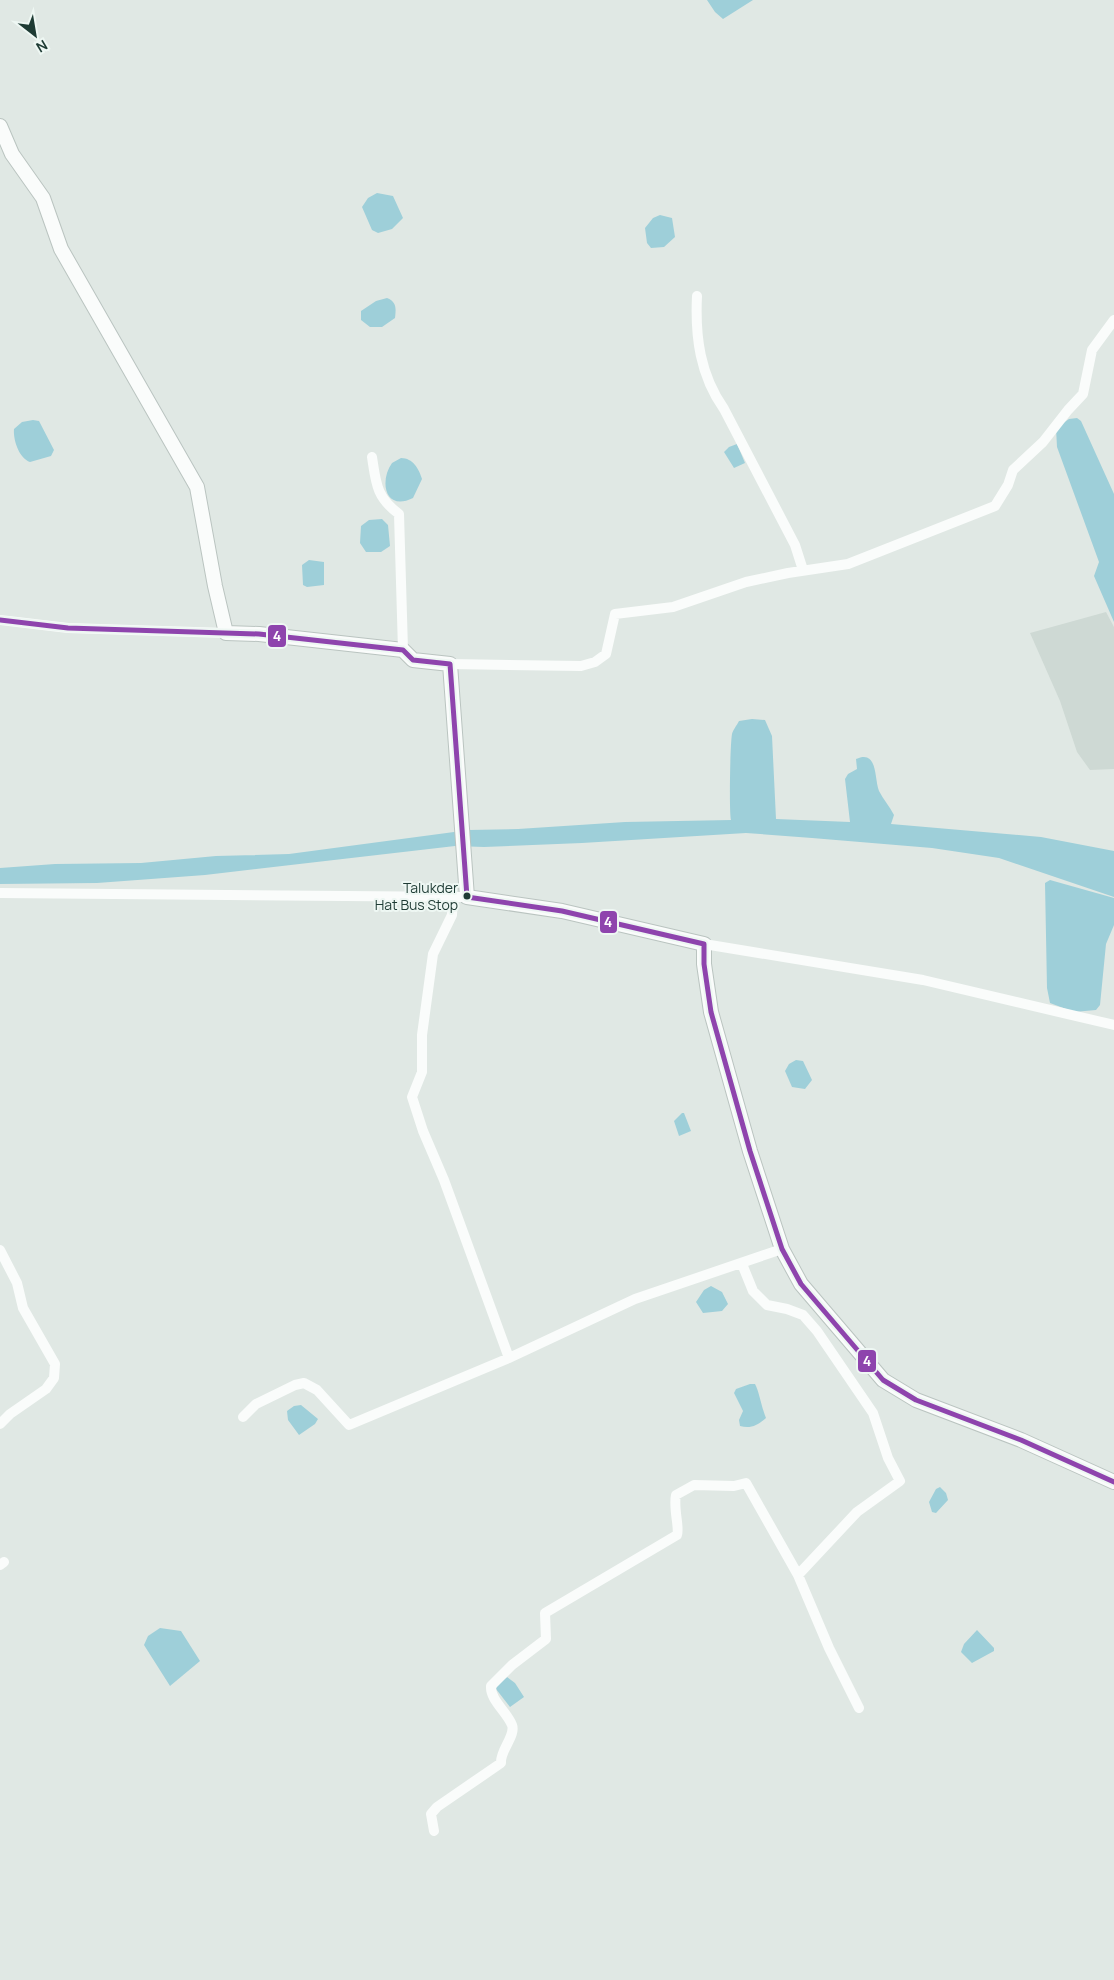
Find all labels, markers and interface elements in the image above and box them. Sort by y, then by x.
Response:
north arrow [10,10,60,60]
text: N [33,36,51,57]
line badge: 4 [267,624,287,648]
text: 4 [273,626,281,645]
place label: Talukder Hat Bus Stop [375,878,458,914]
marker: Talukder Hat Bus Stop [462,891,472,901]
line badge: 4 [599,910,618,934]
text: 4 [604,912,612,931]
line badge: 4 [857,1349,877,1373]
text: 4 [863,1351,871,1370]

